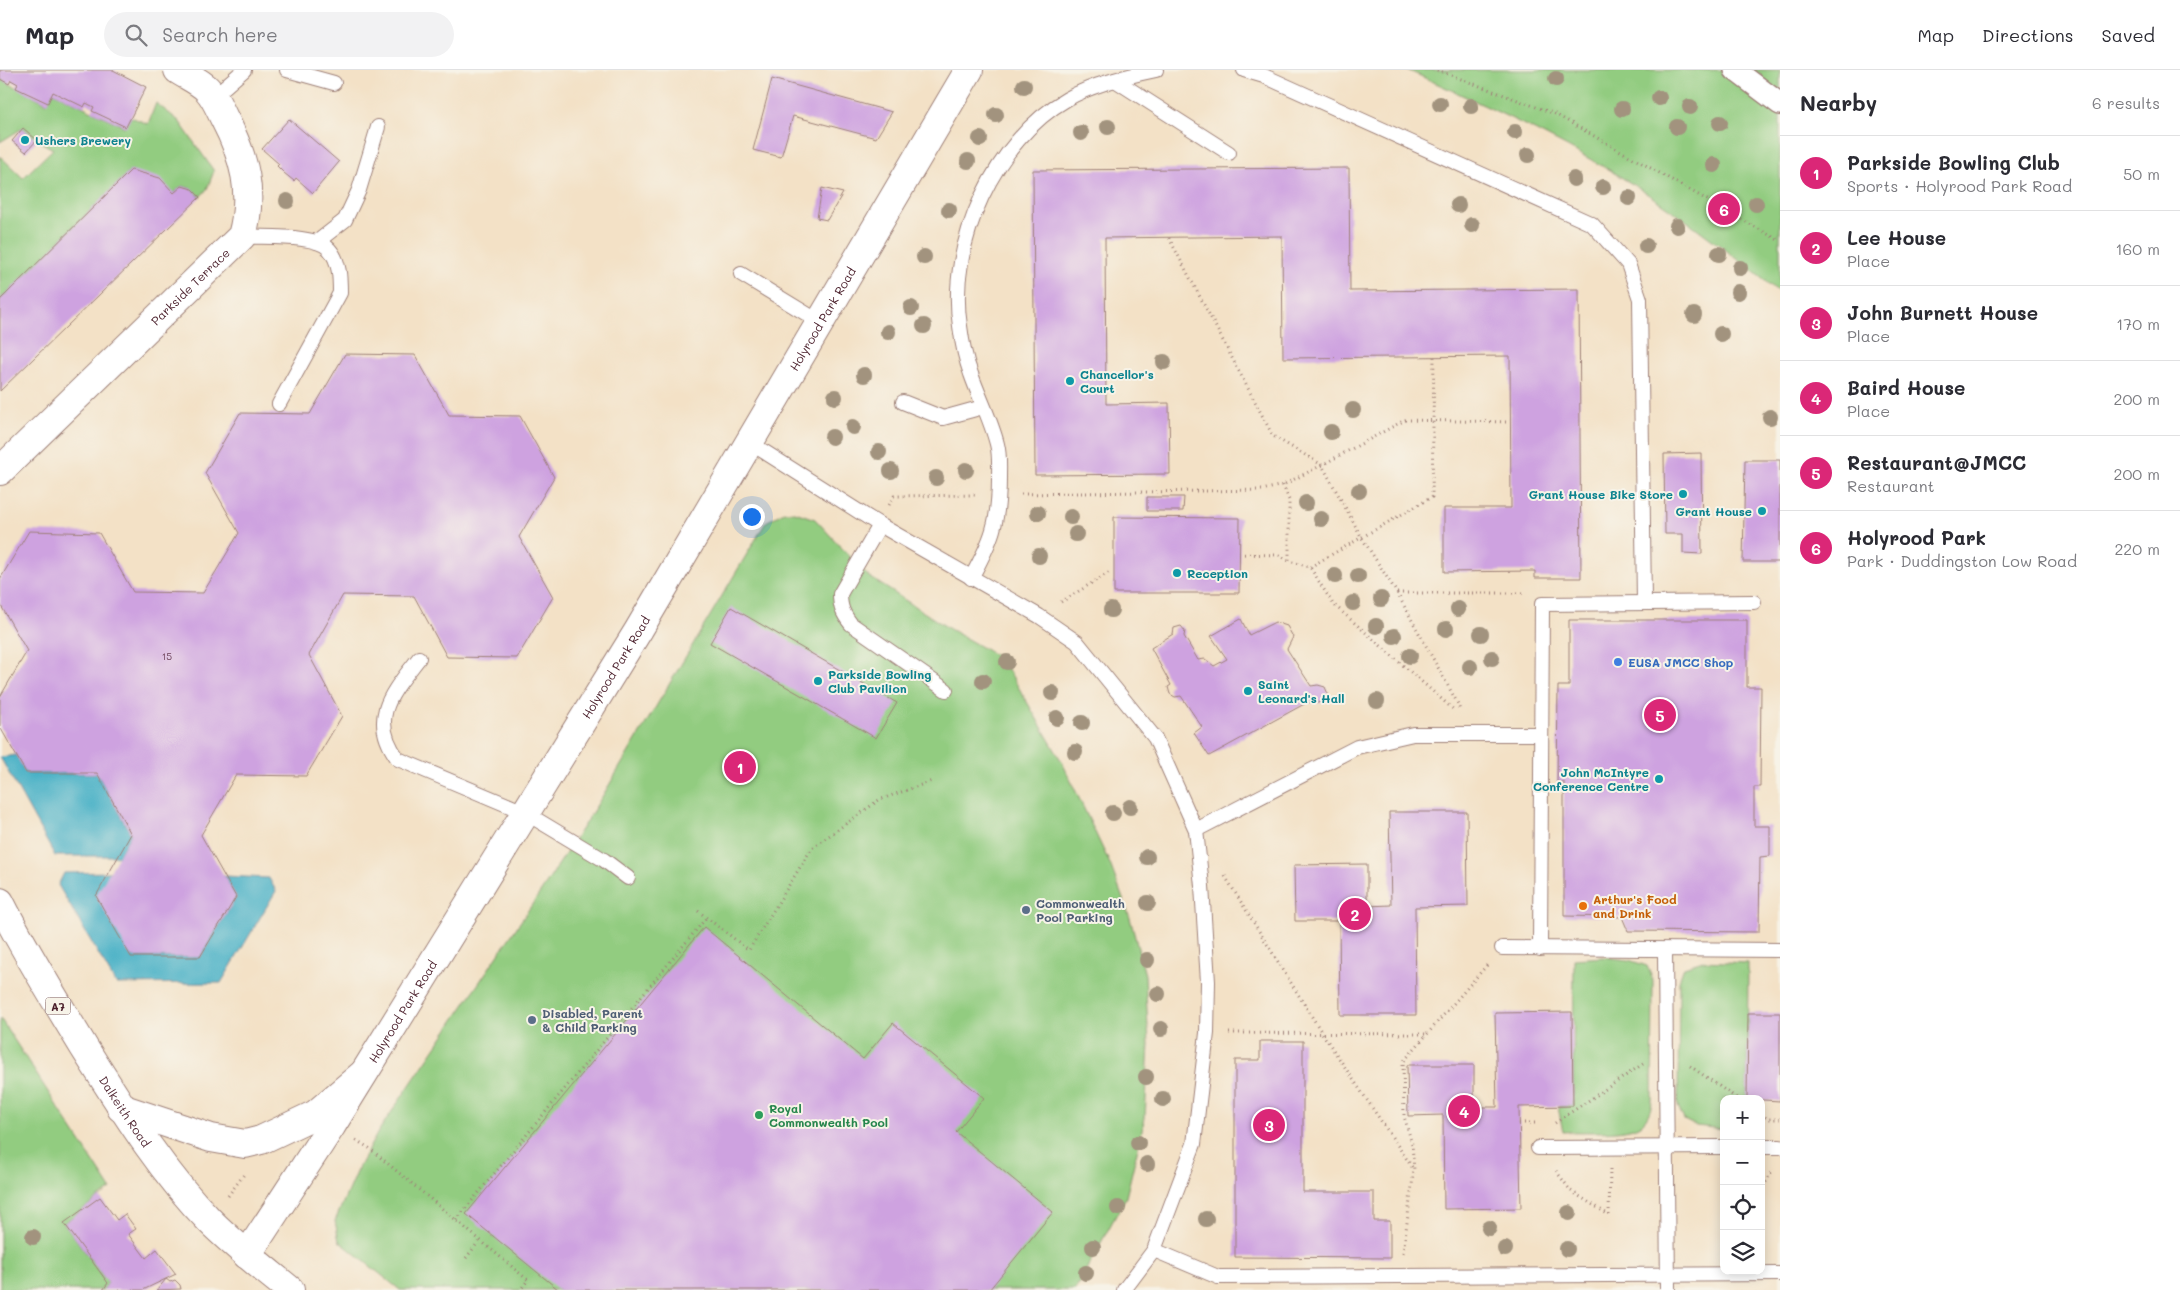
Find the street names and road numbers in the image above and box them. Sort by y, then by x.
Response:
street label: Parkside Terrace [147,244,233,328]
street label: Holyrood Park Road [785,264,859,373]
street label: Holyrood Park Road [578,612,653,721]
street label: Holyrood Park Road [365,957,440,1066]
road number: A7 [46,998,70,1014]
street label: Dalkeith Road [96,1073,155,1150]

